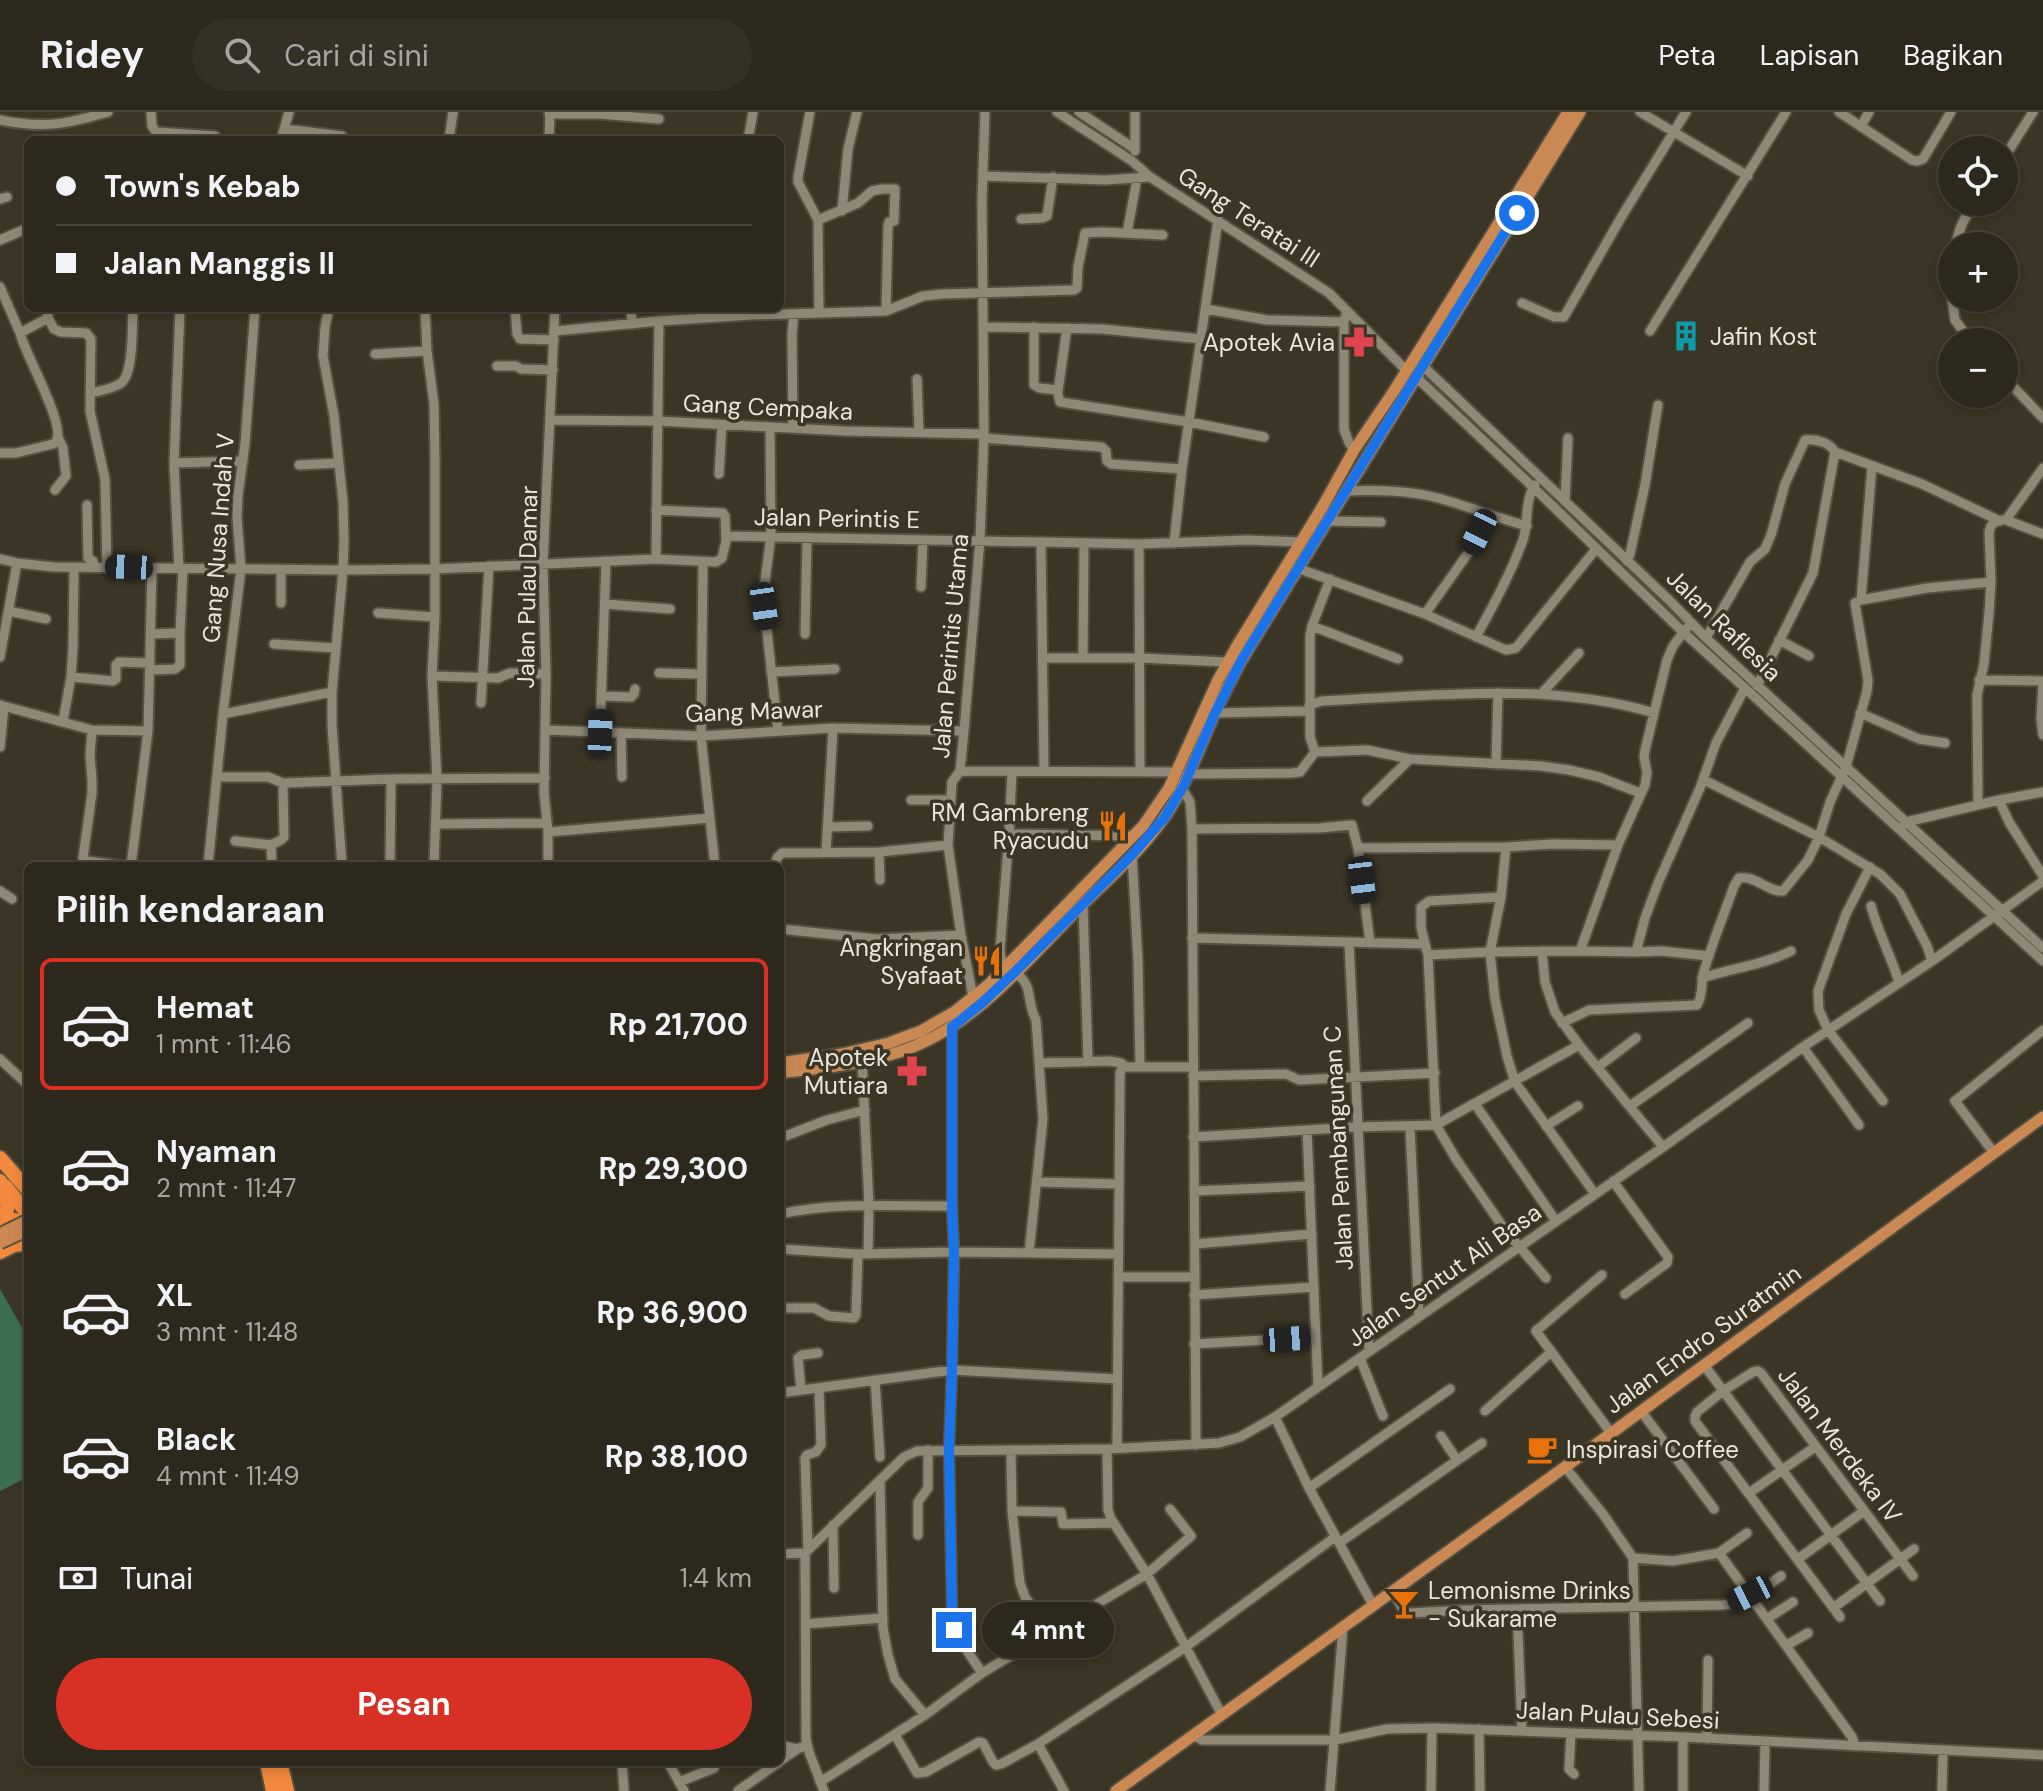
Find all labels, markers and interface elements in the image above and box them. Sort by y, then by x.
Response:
search box [192,19,752,91]
text: Ridey [40,30,144,80]
icon: search [220,33,264,77]
text: Cari di sini [284,36,429,75]
text: Peta [1659,37,1716,74]
text: Lapisan [1760,37,1859,74]
text: Bagikan [1903,37,2003,74]
map controls [1938,136,2018,408]
button: locate [1938,136,2018,216]
street label: Gang Teratai III [1172,160,1326,274]
text: Town's Kebab [104,167,301,206]
route start [1499,195,1535,231]
button: + [1938,232,2018,312]
text: Jalan Manggis II [104,244,335,283]
building icon: Jafin Kost [1669,319,1703,353]
place label: Jafin Kost [1710,321,1817,352]
pharmacy icon: Apotek Avia [1342,325,1376,359]
place label: Apotek Avia [1203,327,1335,358]
button: − [1938,328,2018,408]
street label: Gang Cempaka [682,387,854,427]
street label: Gang Nusa Indah V [195,432,241,644]
street label: Jalan Pulau Damar [510,485,544,689]
street label: Jalan Perintis E [754,501,920,535]
car [1458,505,1500,559]
street label: Jalan Perintis Utama [925,532,975,760]
car [105,554,153,580]
street label: Jalan Raflesia [1660,562,1788,688]
car [749,581,779,631]
street label: Gang Mawar [685,693,823,729]
car [587,709,613,757]
place label: RM Gambreng Ryacudu [931,797,1089,856]
restaurant icon: RM Gambreng Ryacudu [1096,809,1130,843]
car [1347,855,1377,905]
text: Pilih kendaraan [56,886,325,933]
place label: Angkringan Syafaat [839,932,963,991]
restaurant icon: Angkringan Syafaat [970,944,1004,978]
icon: car [60,988,132,1060]
text: Hemat [156,988,254,1027]
text: Rp 21,700 [609,1005,748,1044]
street label: Jalan Pembangunan C [1316,1025,1360,1271]
text: 1 mnt · 11:46 [156,1027,292,1061]
place label: Apotek Mutiara [804,1042,888,1101]
pharmacy icon: Apotek Mutiara [895,1054,929,1088]
icon: car [60,1132,132,1204]
text: Nyaman [156,1132,277,1171]
text: Rp 29,300 [598,1149,748,1188]
text: 2 mnt · 11:47 [156,1171,296,1205]
street label: Jalan Sentut Ali Basa [1341,1196,1547,1354]
street label: Jalan Endro Suratmin [1599,1257,1807,1421]
icon: car [60,1276,132,1348]
text: XL [156,1276,193,1315]
text: Rp 36,900 [597,1293,748,1332]
text: 3 mnt · 11:48 [156,1315,299,1349]
car [1262,1325,1312,1353]
street label: Jalan Merdeka IV [1771,1361,1909,1529]
icon: car [60,1420,132,1492]
text: Black [156,1420,236,1459]
cafe icon: Inspirasi Coffee [1525,1432,1559,1466]
place label: Inspirasi Coffee [1566,1434,1739,1465]
text: Rp 38,100 [605,1437,748,1476]
text: 4 mnt · 11:49 [156,1459,300,1493]
icon: cash [56,1556,100,1600]
text: Tunai [120,1559,193,1598]
text: 1.4 km [680,1561,752,1595]
car [1723,1572,1777,1616]
place label: Lemonisme Drinks - Sukarame [1428,1575,1631,1634]
bar icon: Lemonisme Drinks - Sukarame [1387,1587,1421,1621]
callout: 4 mnt [982,1602,1114,1658]
route end [936,1612,972,1648]
text: 4 mnt [1011,1613,1085,1647]
button: Pesan [56,1658,752,1750]
street label: Jalan Pulau Sebesi [1515,1694,1721,1736]

